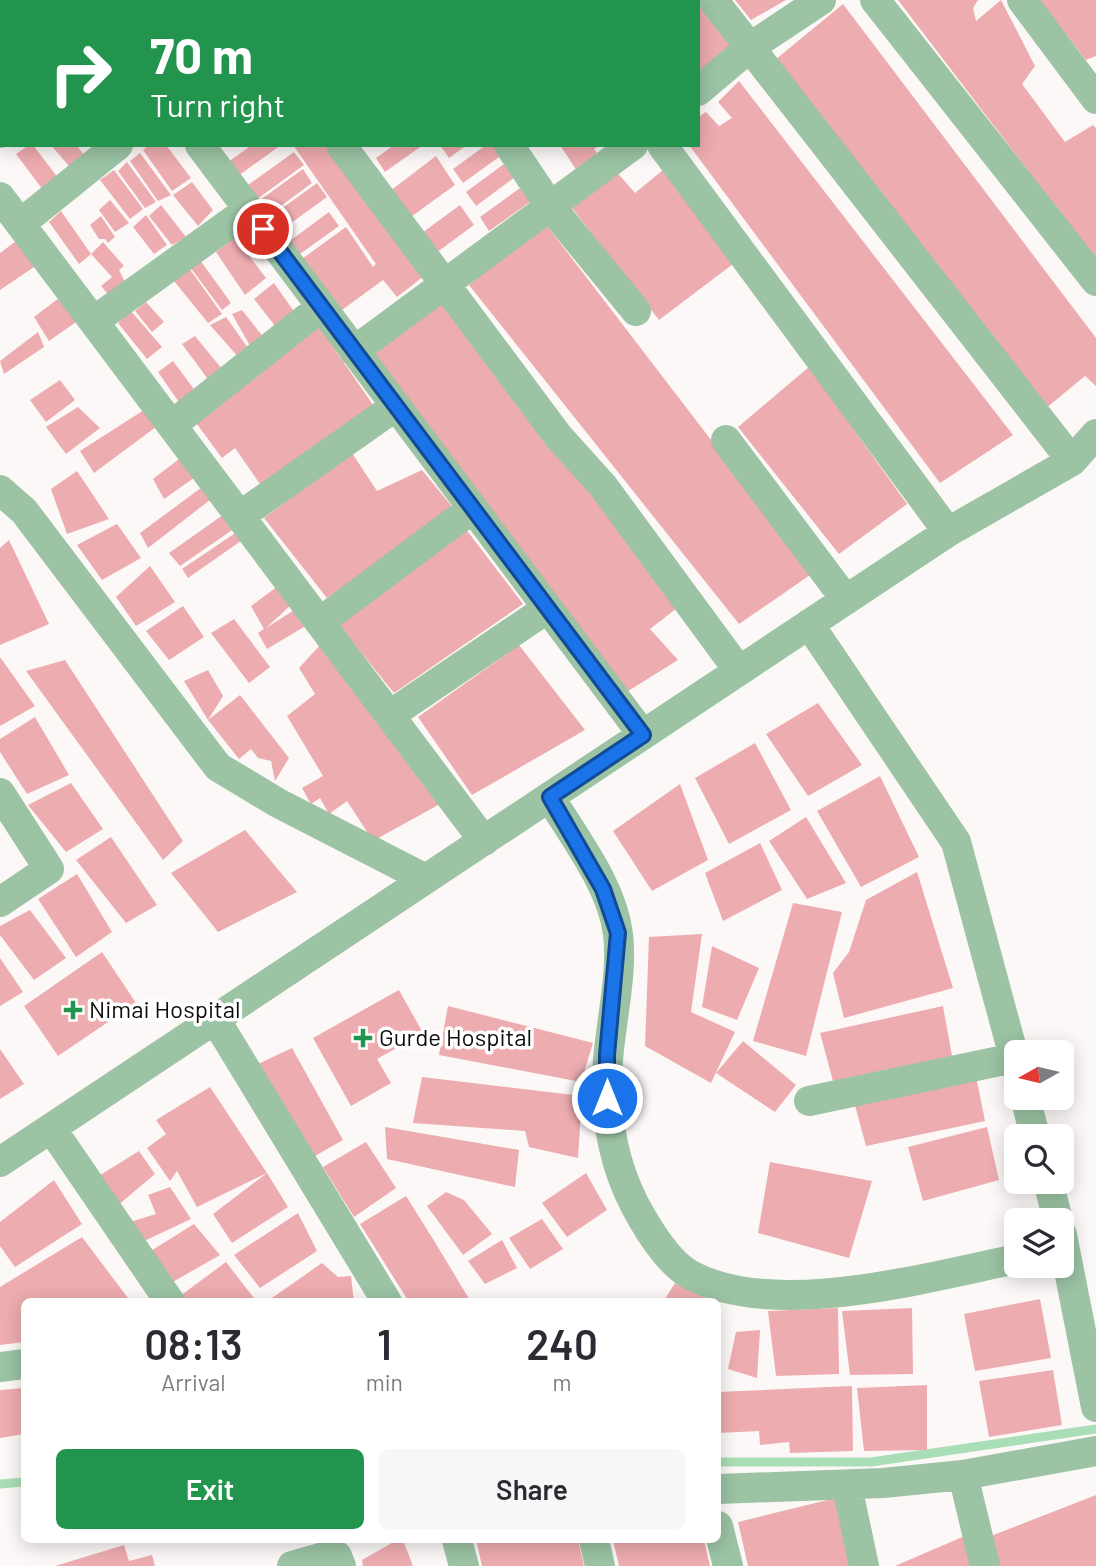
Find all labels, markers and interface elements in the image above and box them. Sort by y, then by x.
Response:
text: 70 m [150,25,253,84]
icon: right [35,28,126,119]
text: Turn right [150,85,285,123]
pin [233,199,293,259]
icon: arrive [244,210,282,248]
place label: Nimai Hospital [89,994,241,1023]
marker: Nimai Hospital [63,1000,83,1020]
place label: Gurde Hospital [379,1022,532,1051]
marker: Gurde Hospital [353,1028,373,1048]
north arrow [1004,1040,1074,1110]
map controls [1004,1040,1074,1278]
position arrow [570,1061,644,1135]
button: search [1004,1124,1074,1194]
button: layers [1004,1208,1074,1278]
text: 08:13 [144,1318,242,1368]
text: 1 [377,1318,392,1368]
text: 240 [526,1318,598,1368]
text: Arrival [161,1368,225,1396]
text: min [366,1368,403,1396]
text: m [552,1368,571,1396]
button: Exit [56,1449,364,1529]
button: Share [378,1449,686,1529]

